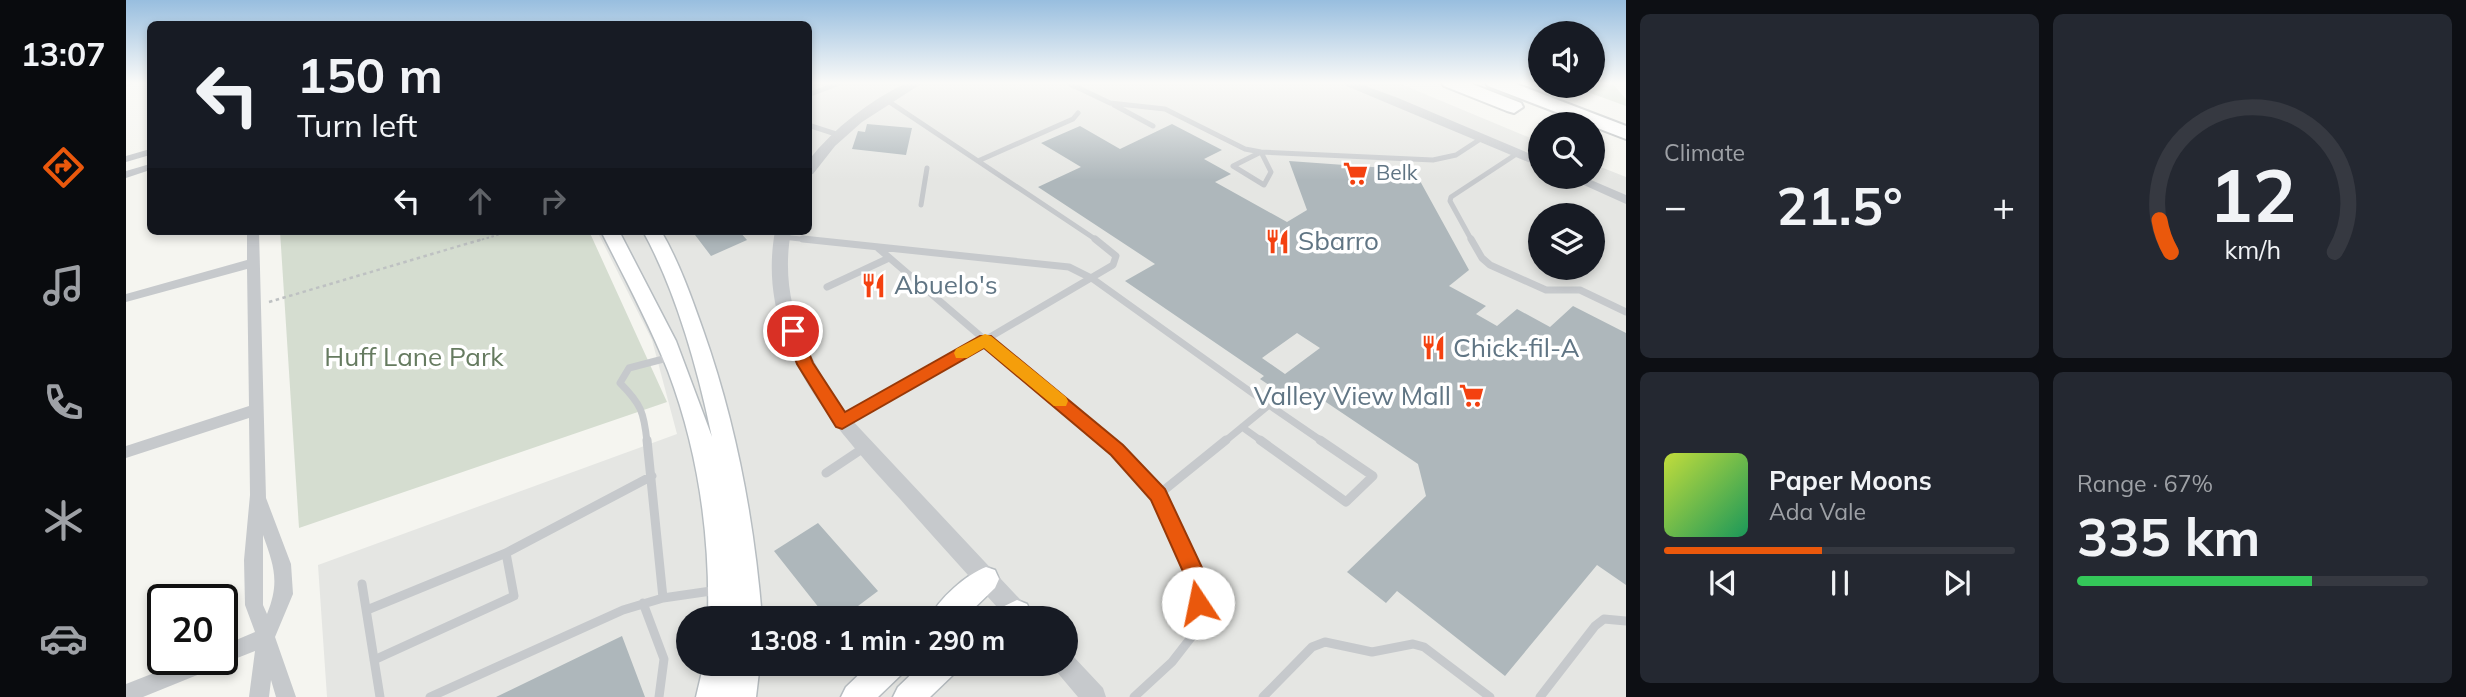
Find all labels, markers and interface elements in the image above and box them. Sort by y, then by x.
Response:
map controls [1528,21,1605,280]
button: sound [1528,21,1605,98]
text: 13:07 [21,34,105,74]
text: 150 m [297,44,443,105]
icon: left [182,49,273,140]
text: Turn left [297,105,417,145]
button: search [1528,112,1605,189]
text: Climate [1664,138,1745,167]
icon: directions [39,143,88,192]
text: 12 [2209,149,2296,240]
supermarket icon: Belk [1342,159,1370,187]
place label: Belk [1376,159,1418,185]
text: 21.5° [1776,173,1903,238]
icon: left [388,182,426,220]
icon: ahead [461,182,499,220]
icon: right [534,182,572,220]
text: − [1664,182,1687,230]
text: + [1992,182,2015,230]
button: layers [1528,203,1605,280]
place label: Sbarro [1298,224,1379,257]
restaurant icon: Sbarro [1264,227,1292,255]
text: km/h [2224,234,2281,265]
icon: music [39,261,88,310]
place label: Abuelo's [894,268,998,301]
restaurant icon: Abuelo's [860,271,888,299]
pin [763,301,823,361]
icon: arrive [774,312,812,350]
place label: Chick-fil-A [1453,331,1580,364]
restaurant icon: Chick-fil-A [1419,334,1447,362]
park label: Huff Lane Park [324,340,504,373]
icon: phone [39,378,88,427]
place label: Valley View Mall [1254,379,1451,412]
supermarket icon: Valley View Mall [1457,382,1485,410]
text: Paper Moons [1769,464,1932,497]
text: Range · 67% [2077,469,2213,498]
icon: climate [39,496,88,545]
text: Ada Vale [1769,497,1866,526]
text: 335 km [2077,504,2260,569]
icon: previous [1704,564,1742,602]
icon: pause [1821,564,1859,602]
icon: next [1938,564,1976,602]
position arrow [1161,566,1235,640]
speed limit sign: 20 [147,584,238,675]
icon: car [39,614,88,663]
text: 13:08 · 1 min · 290 m [749,624,1005,657]

